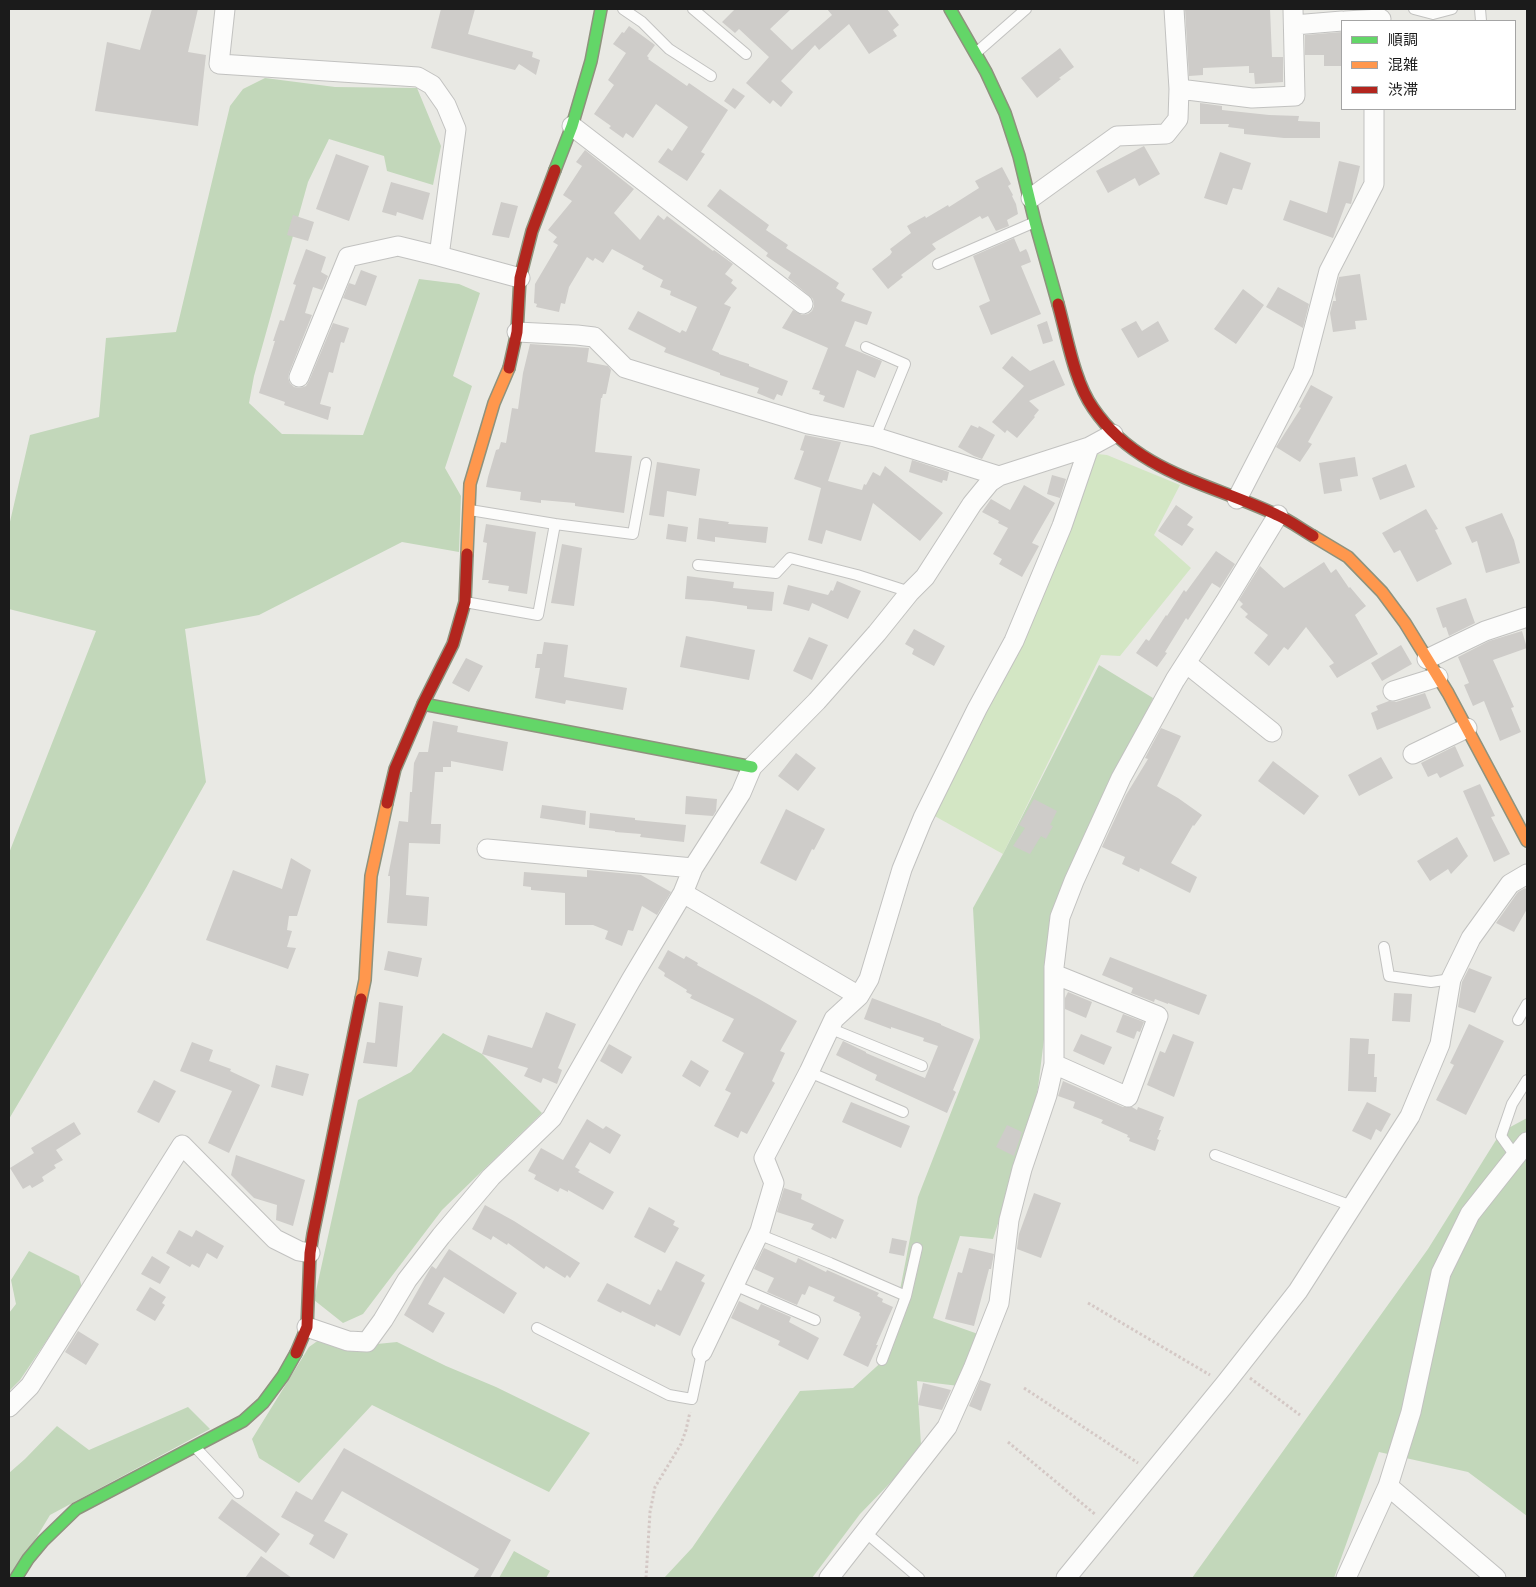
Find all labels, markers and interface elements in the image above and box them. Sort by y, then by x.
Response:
legend [1341,20,1516,110]
text: 順調 [1388,28,1418,51]
text: 混雑 [1388,53,1418,76]
text: 渋滞 [1388,78,1418,101]

